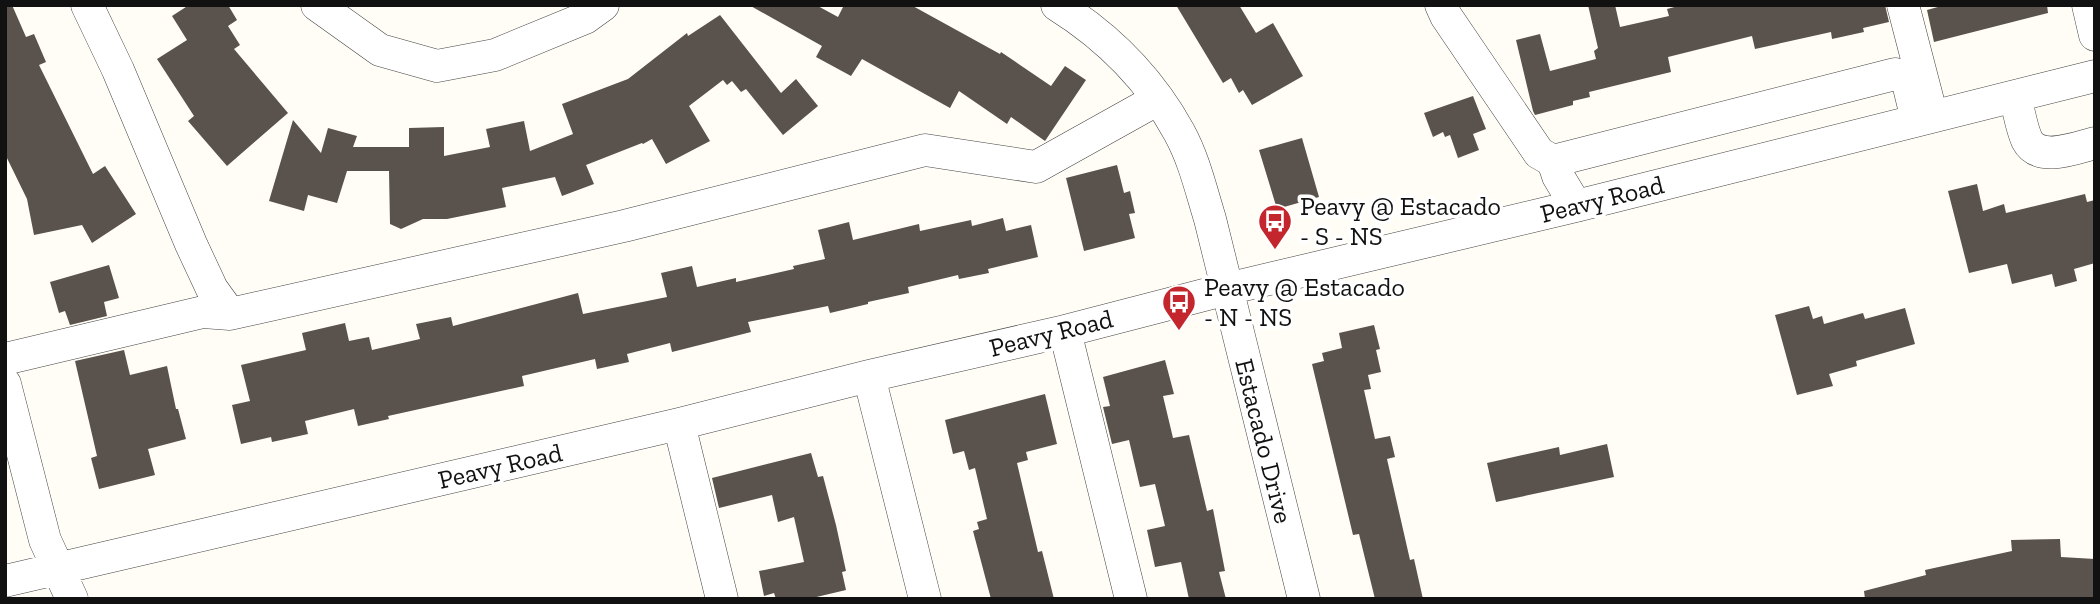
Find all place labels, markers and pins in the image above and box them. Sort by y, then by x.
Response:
place label: Peavy @ Estacado - S - NS [1300,190,1501,252]
bus stop icon: Peavy @ Estacado - S - NS [1256,202,1294,251]
place label: Peavy @ Estacado - N - NS [1204,271,1405,333]
bus stop icon: Peavy @ Estacado - N - NS [1160,283,1198,332]

